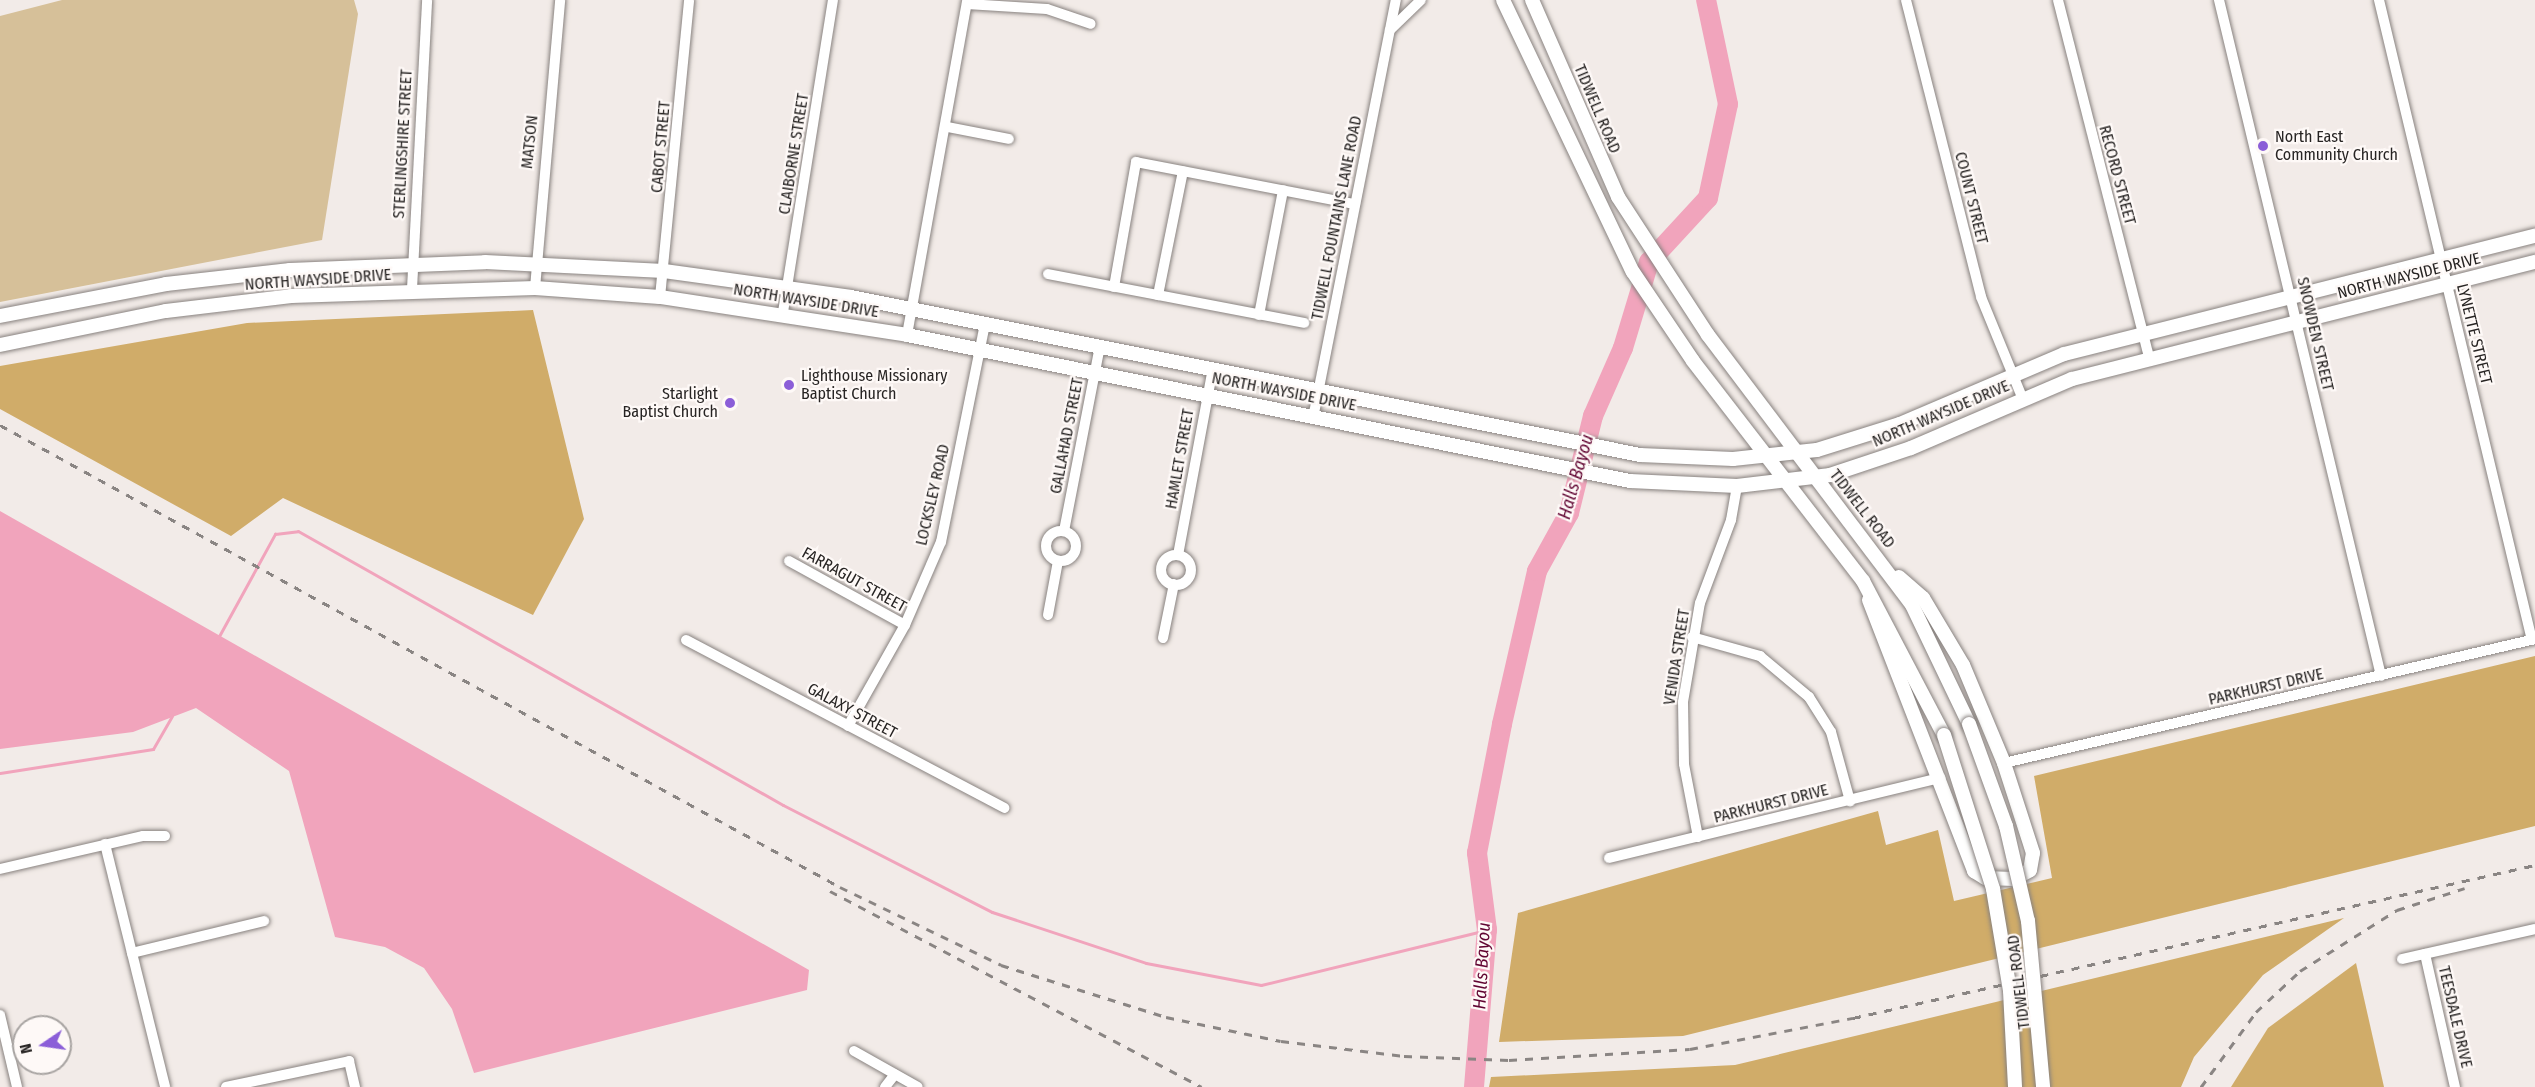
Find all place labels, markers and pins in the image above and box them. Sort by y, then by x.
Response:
place label: North East Community Church [2275,127,2398,165]
marker: North East Community Church [2256,139,2270,153]
place label: Lighthouse Missionary Baptist Church [801,366,947,404]
marker: Lighthouse Missionary Baptist Church [782,378,796,392]
place label: Starlight Baptist Church [623,384,718,422]
marker: Starlight Baptist Church [723,396,737,410]

